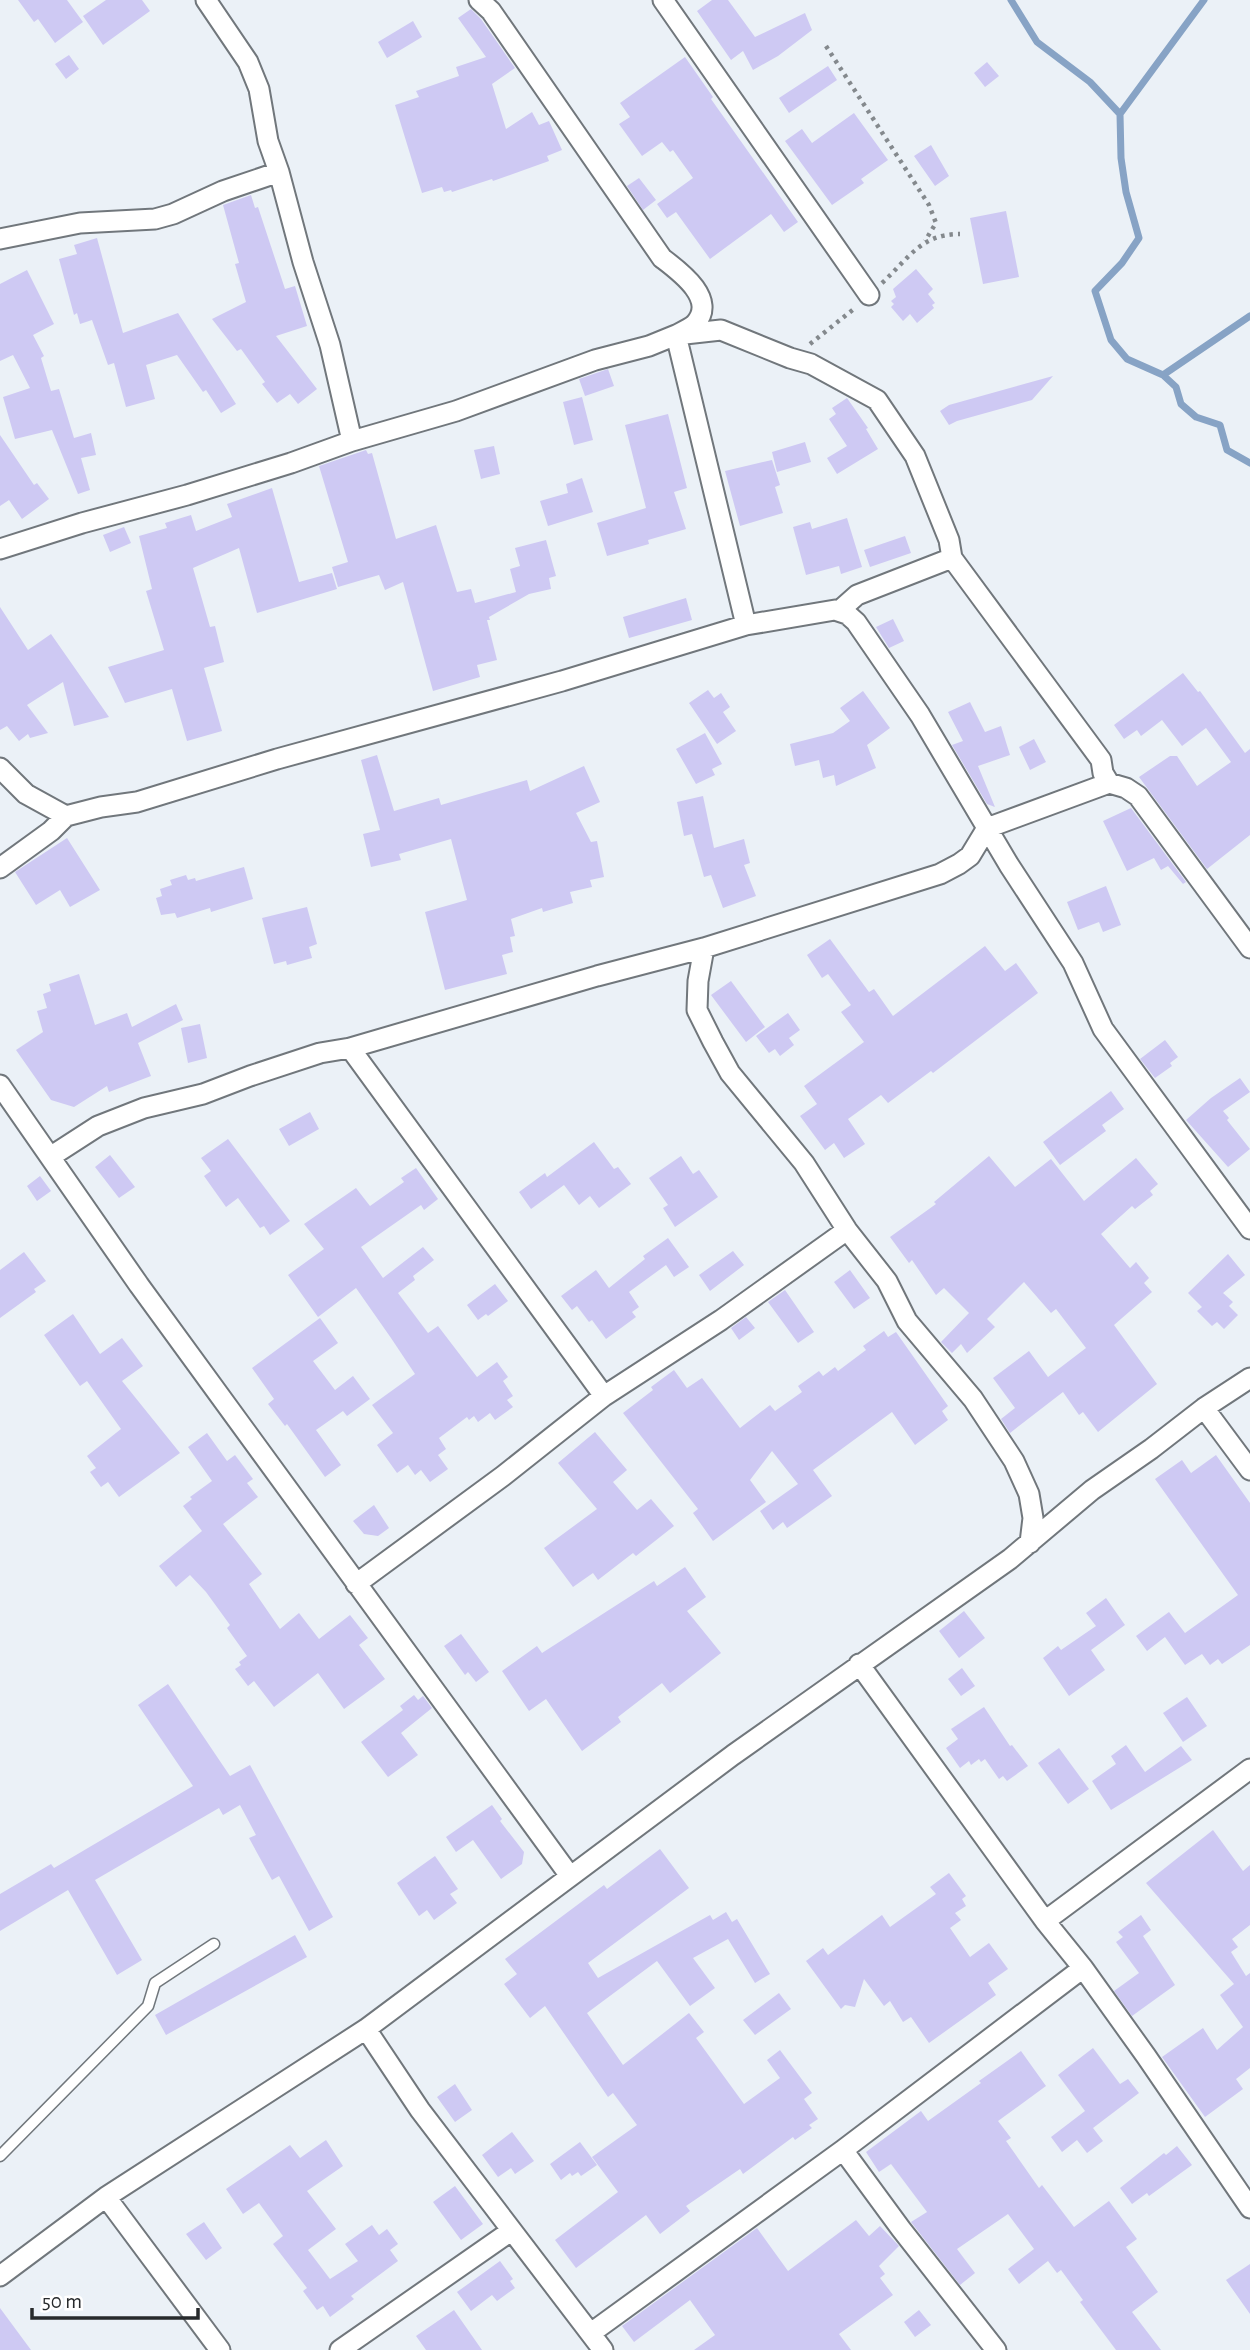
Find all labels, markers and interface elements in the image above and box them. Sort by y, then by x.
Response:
scale bar [32,2276,198,2320]
text: 50 m [42,2291,82,2312]

